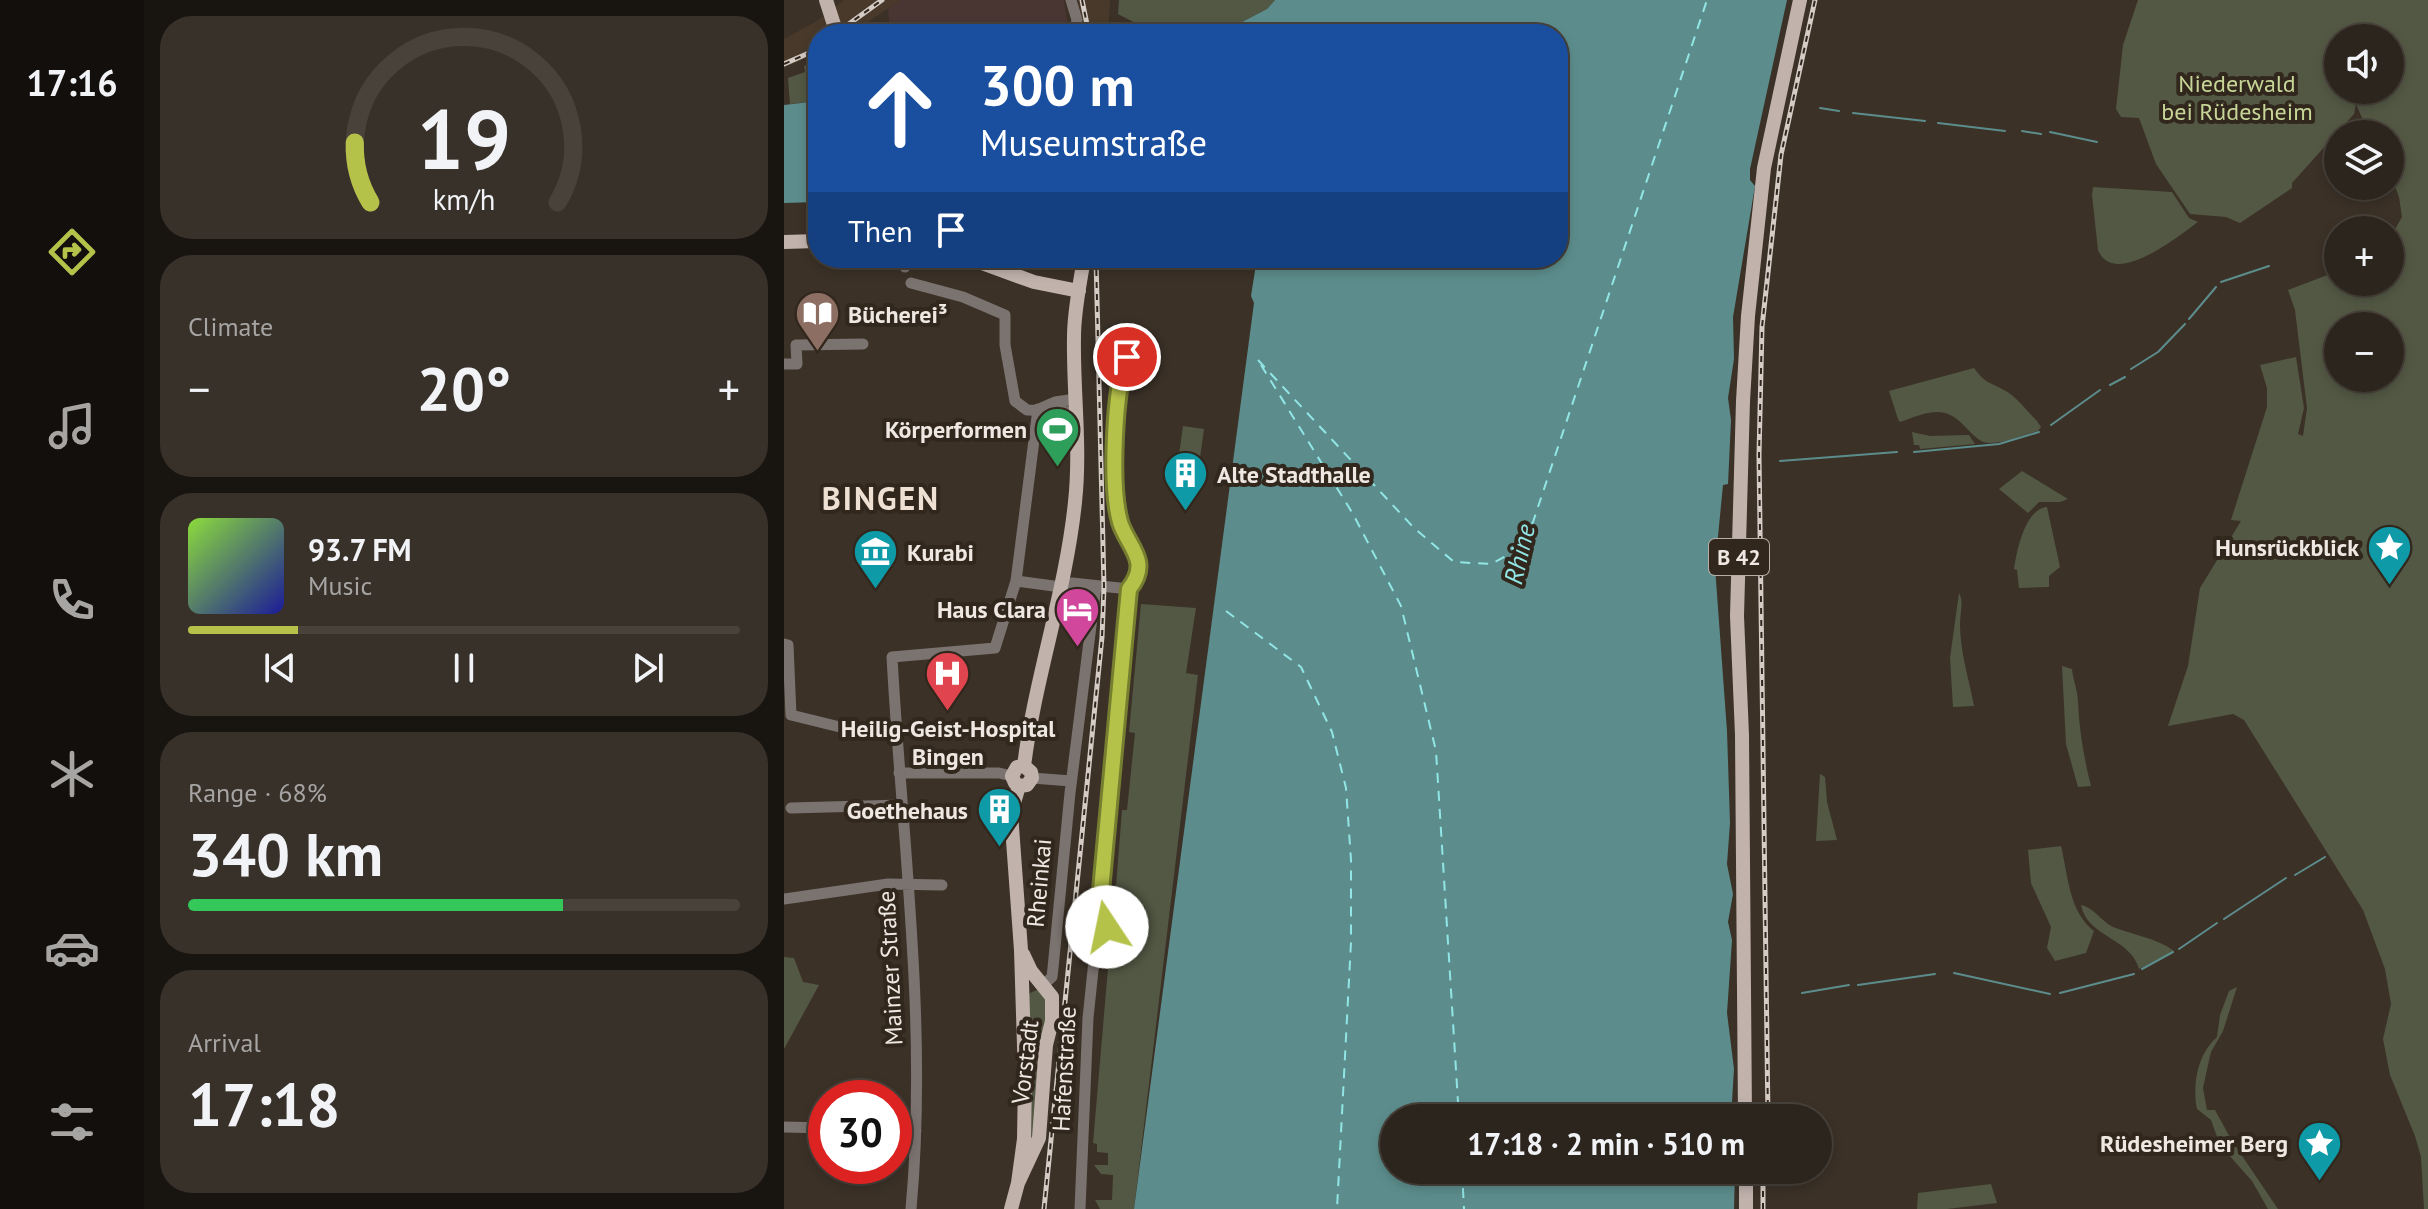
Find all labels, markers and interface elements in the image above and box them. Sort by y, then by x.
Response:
map controls [2324,24,2404,392]
button: sound [2324,24,2404,104]
text: 300 m [980,49,1135,121]
icon: ahead [848,56,952,160]
text: 17:16 [26,59,118,106]
park label: Niederwald bei Rüdesheim [2161,68,2313,127]
text: 19 [417,84,511,192]
text: Museumstraße [980,119,1207,166]
button: layers [2324,120,2404,200]
text: km/h [433,181,495,218]
icon: arrive [929,208,973,252]
text: Then [848,211,913,250]
button: + [2324,216,2404,296]
icon: directions [44,224,100,280]
library icon: Bücherei³ [793,290,841,353]
place label: Bücherei³ [848,299,948,330]
text: Climate [188,310,273,343]
button: − [2324,312,2404,392]
pin [1093,323,1161,391]
icon: arrive [1105,335,1149,379]
text: 20° [417,349,511,427]
text: − [188,360,210,417]
text: + [718,360,740,417]
icon: music [44,398,100,454]
sports icon: Körperformen [1034,405,1082,468]
place label: Körperformen [885,414,1027,445]
building icon: Alte Stadthalle [1162,450,1210,513]
place label: Alte Stadthalle [1217,459,1371,490]
district label: BINGEN [822,477,940,519]
water label: Rhine [1496,521,1542,587]
place icon: Hunsrückblick [2366,523,2414,586]
museum icon: Kurabi [852,528,900,591]
text: 93.7 FM [308,530,412,569]
place label: Hunsrückblick [2215,532,2359,563]
place label: Kurabi [907,537,974,568]
road number: B 42 [1709,539,1769,575]
text: Music [308,569,372,602]
icon: phone [44,572,100,628]
hotel icon: Haus Clara [1053,585,1101,648]
place label: Haus Clara [937,594,1046,625]
icon: previous [258,646,302,690]
icon: pause [442,646,486,690]
icon: next [626,646,670,690]
hospital icon: Heilig-Geist-Hospital Bingen [924,650,972,713]
place label: Heilig-Geist-Hospital Bingen [841,713,1056,772]
icon: climate [44,746,100,802]
text: Range · 68% [188,776,327,809]
building icon: Goethehaus [975,786,1023,849]
place label: Goethehaus [847,795,968,826]
text: 340 km [188,815,383,893]
street label: Rheinkai [1020,837,1058,929]
position arrow [1065,885,1149,969]
street label: Mainzer Straße [870,890,910,1046]
icon: car [44,920,100,976]
street label: Hafenstraße [1045,1006,1083,1132]
street label: Vorstadt [1004,1018,1046,1107]
text: Arrival [188,1026,261,1059]
text: 17:18 [188,1065,340,1143]
speed limit sign: 30 [808,1080,912,1184]
icon: filters [44,1094,100,1150]
place icon: Rüdesheimer Berg [2295,1119,2343,1182]
text: 17:18 · 2 min · 510 m [1467,1124,1745,1163]
place label: Rüdesheimer Berg [2100,1128,2288,1159]

